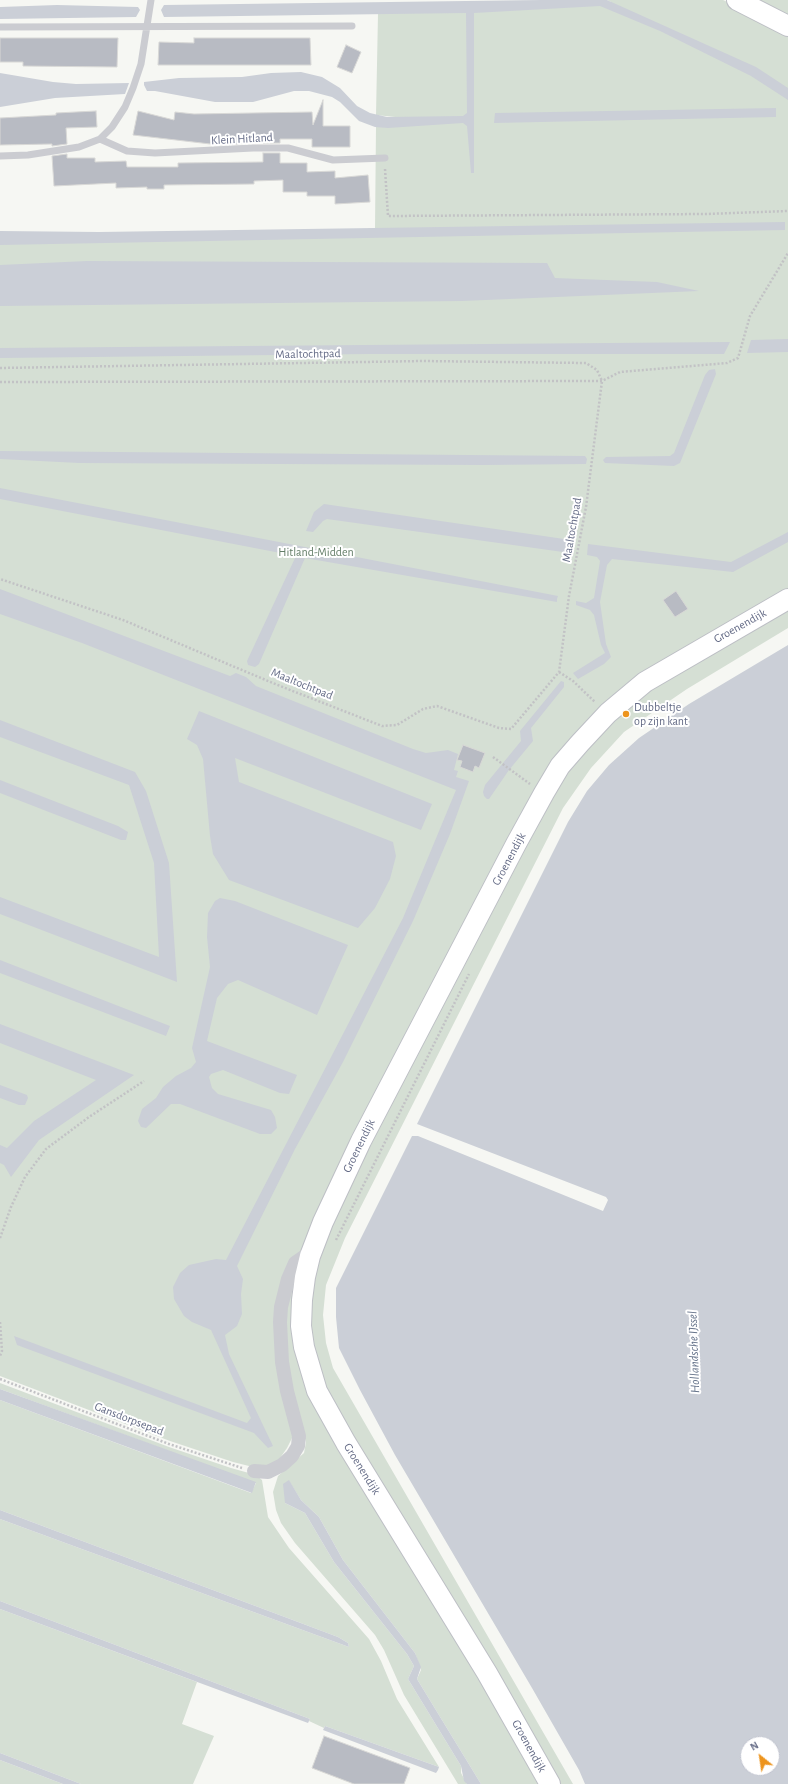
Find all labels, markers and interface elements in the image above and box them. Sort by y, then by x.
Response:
street label: Klein Hitland [211,130,273,148]
street label: Maaltochtpad [275,346,341,362]
street label: Maaltochtpad [559,496,585,564]
park label: Hitland-Midden [278,545,354,559]
street label: Groenendijk [711,606,769,646]
street label: Maaltochtpad [269,665,335,703]
place label: Dubbeltje op zijn kant [634,700,688,728]
marker: Dubbeltje op zijn kant [621,709,631,719]
street label: Groenendijk [489,830,529,888]
street label: Groenendijk [340,1117,378,1175]
water label: Hollandsche IJssel [685,1311,703,1393]
street label: Gansdorpsepad [92,1399,166,1439]
street label: Groenendijk [341,1441,383,1497]
street label: Groenendijk [509,1717,549,1775]
north arrow [740,1736,780,1776]
text: N [748,1739,760,1753]

